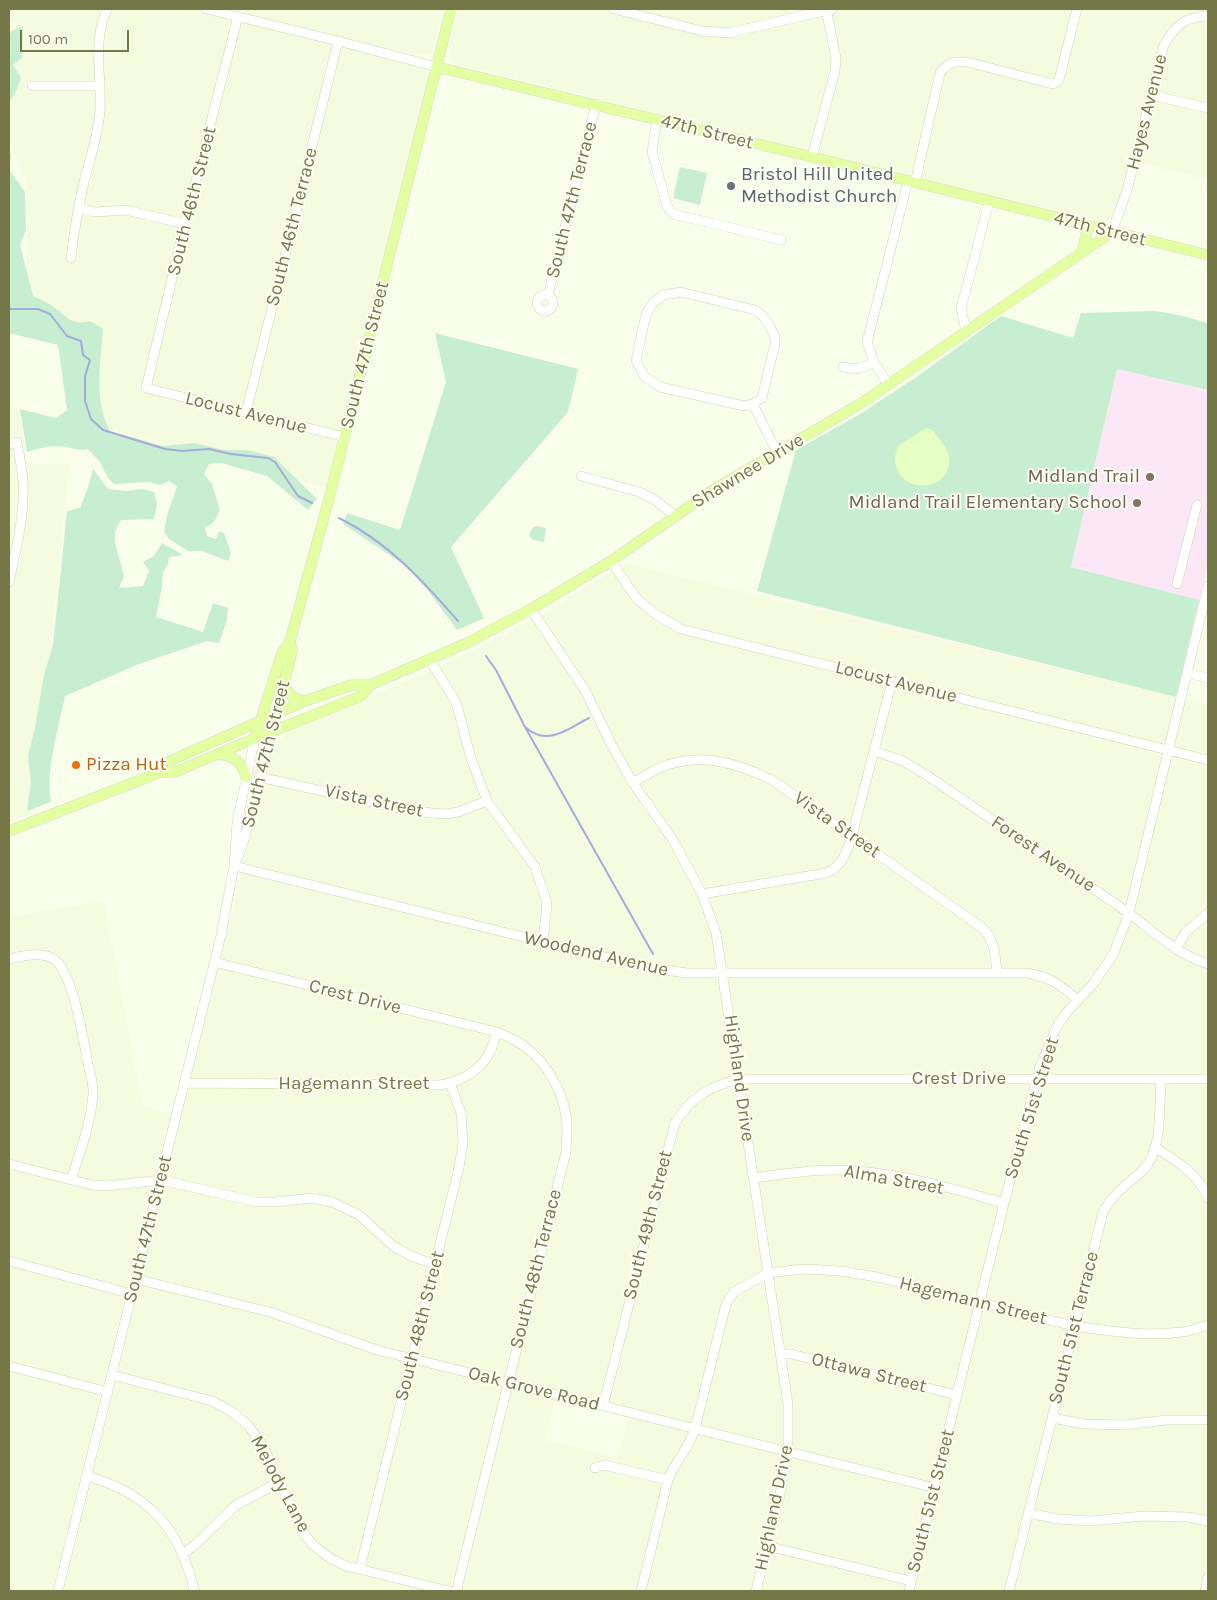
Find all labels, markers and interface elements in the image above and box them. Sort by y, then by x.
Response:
scale bar [22,20,131,52]
text: 100 m [28,30,68,48]
street label: Hayes Avenue [1122,52,1172,172]
street label: 47th Street [658,109,756,155]
street label: South 47th Terrace [541,119,603,281]
street label: South 46th Street [162,124,222,278]
street label: South 46th Terrace [261,145,323,309]
place label: Bristol Hill United Methodist Church [741,164,897,208]
marker: Bristol Hill United Methodist Church [725,180,737,192]
street label: 47th Street [1051,206,1149,252]
street label: South 47th Street [336,279,394,431]
street label: Locust Avenue [183,387,309,439]
street label: Shawnee Drive [688,429,808,513]
place label: Midland Trail [1028,466,1140,488]
marker: Midland Trail [1144,471,1156,483]
place label: Midland Trail Elementary School [849,492,1127,514]
marker: Midland Trail Elementary School [1131,497,1143,509]
street label: Locust Avenue [833,656,959,708]
street label: South 47th Street [237,678,295,830]
place label: Pizza Hut [86,754,167,776]
marker: Pizza Hut [70,759,82,771]
street label: Vista Street [322,779,426,823]
street label: Vista Street [789,787,885,863]
street label: Forest Avenue [987,811,1099,897]
street label: Woodend Avenue [521,926,671,982]
street label: Crest Drive [306,975,404,1019]
street label: Highland Drive [719,1013,759,1143]
street label: South 51st Street [1000,1034,1064,1182]
street label: Crest Drive [912,1068,1006,1090]
street label: Hagemann Street [278,1073,430,1095]
street label: South 49th Street [618,1148,678,1302]
street label: South 47th Street [119,1153,177,1305]
street label: Alma Street [842,1160,946,1200]
street label: South 48th Terrace [505,1187,567,1351]
street label: South 48th Street [390,1248,450,1404]
street label: South 51st Terrace [1044,1249,1104,1407]
street label: Hagemann Street [897,1272,1049,1330]
street label: Ottawa Street [809,1348,929,1398]
street label: Oak Grove Road [466,1362,602,1416]
street label: South 51st Street [902,1427,960,1575]
street label: Melody Lane [245,1432,315,1536]
street label: Highland Drive [750,1443,798,1573]

